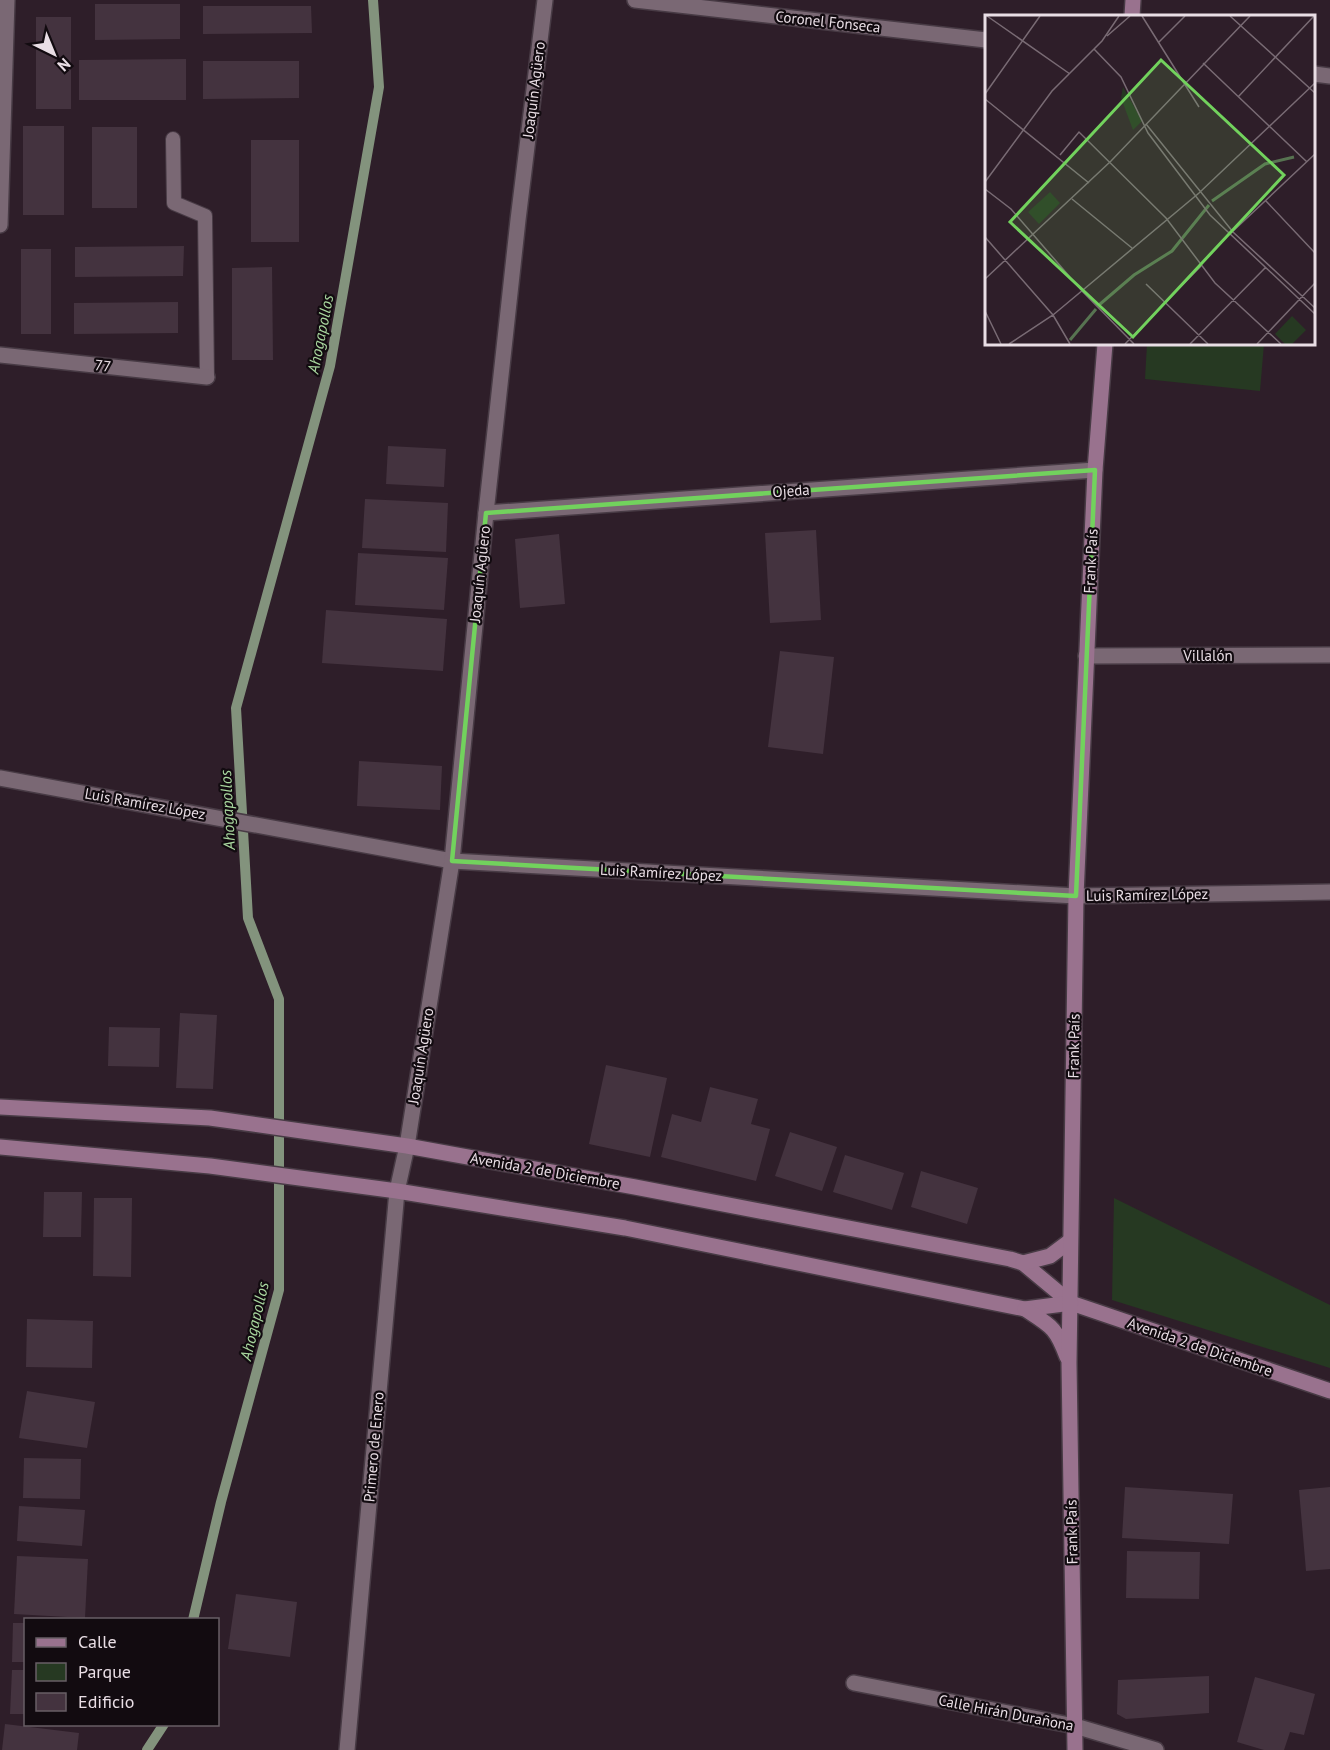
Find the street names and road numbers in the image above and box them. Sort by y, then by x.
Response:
street label: Coronel Fonseca [775,7,881,36]
street label: Joaquín Agüero [518,41,549,140]
street label: 77 [94,355,112,376]
street label: Ojeda [772,480,810,501]
street label: Joaquín Agüero [465,525,494,624]
street label: Frank País [1079,528,1102,594]
street label: Villalón [1182,646,1233,665]
street label: Luis Ramírez López [83,784,207,823]
street label: Luis Ramírez López [599,860,723,885]
street label: Luis Ramírez López [1086,884,1208,905]
street label: Joaquín Agüero [403,1006,437,1106]
street label: Frank País [1063,1013,1084,1079]
street label: Avenida 2 de Diciembre [469,1148,621,1193]
street label: Avenida 2 de Diciembre [1125,1313,1275,1380]
street label: Primero de Enero [359,1391,388,1503]
street label: Frank País [1061,1499,1082,1565]
street label: Calle Hirán Durañona [937,1690,1075,1735]

